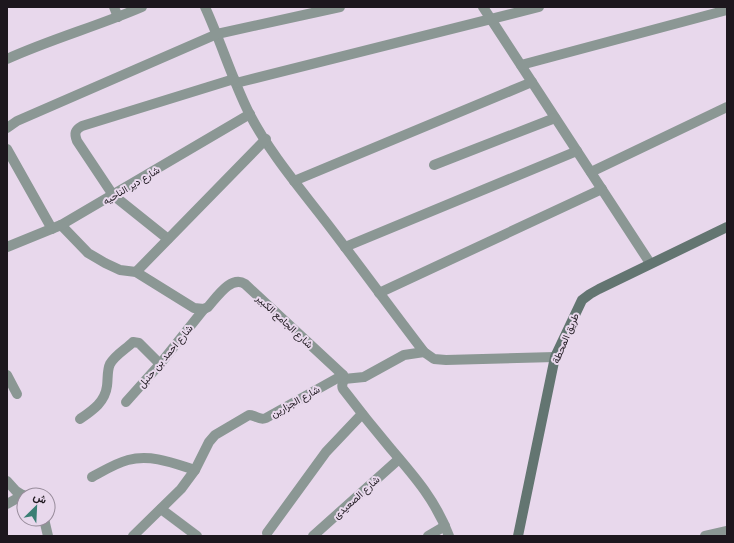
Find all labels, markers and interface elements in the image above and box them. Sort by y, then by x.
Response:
street label: شارع دير الناحيه [100,162,162,208]
street label: شارع الجامع الكبير [253,290,317,351]
street label: طريق المحطة [548,310,582,365]
street label: شارع احمد بن حنبل [134,321,196,391]
street label: شارع الجزارين [268,382,322,420]
street label: شارع الصعيدى [330,472,382,522]
north arrow [16,487,56,527]
text: ش [31,488,49,507]

